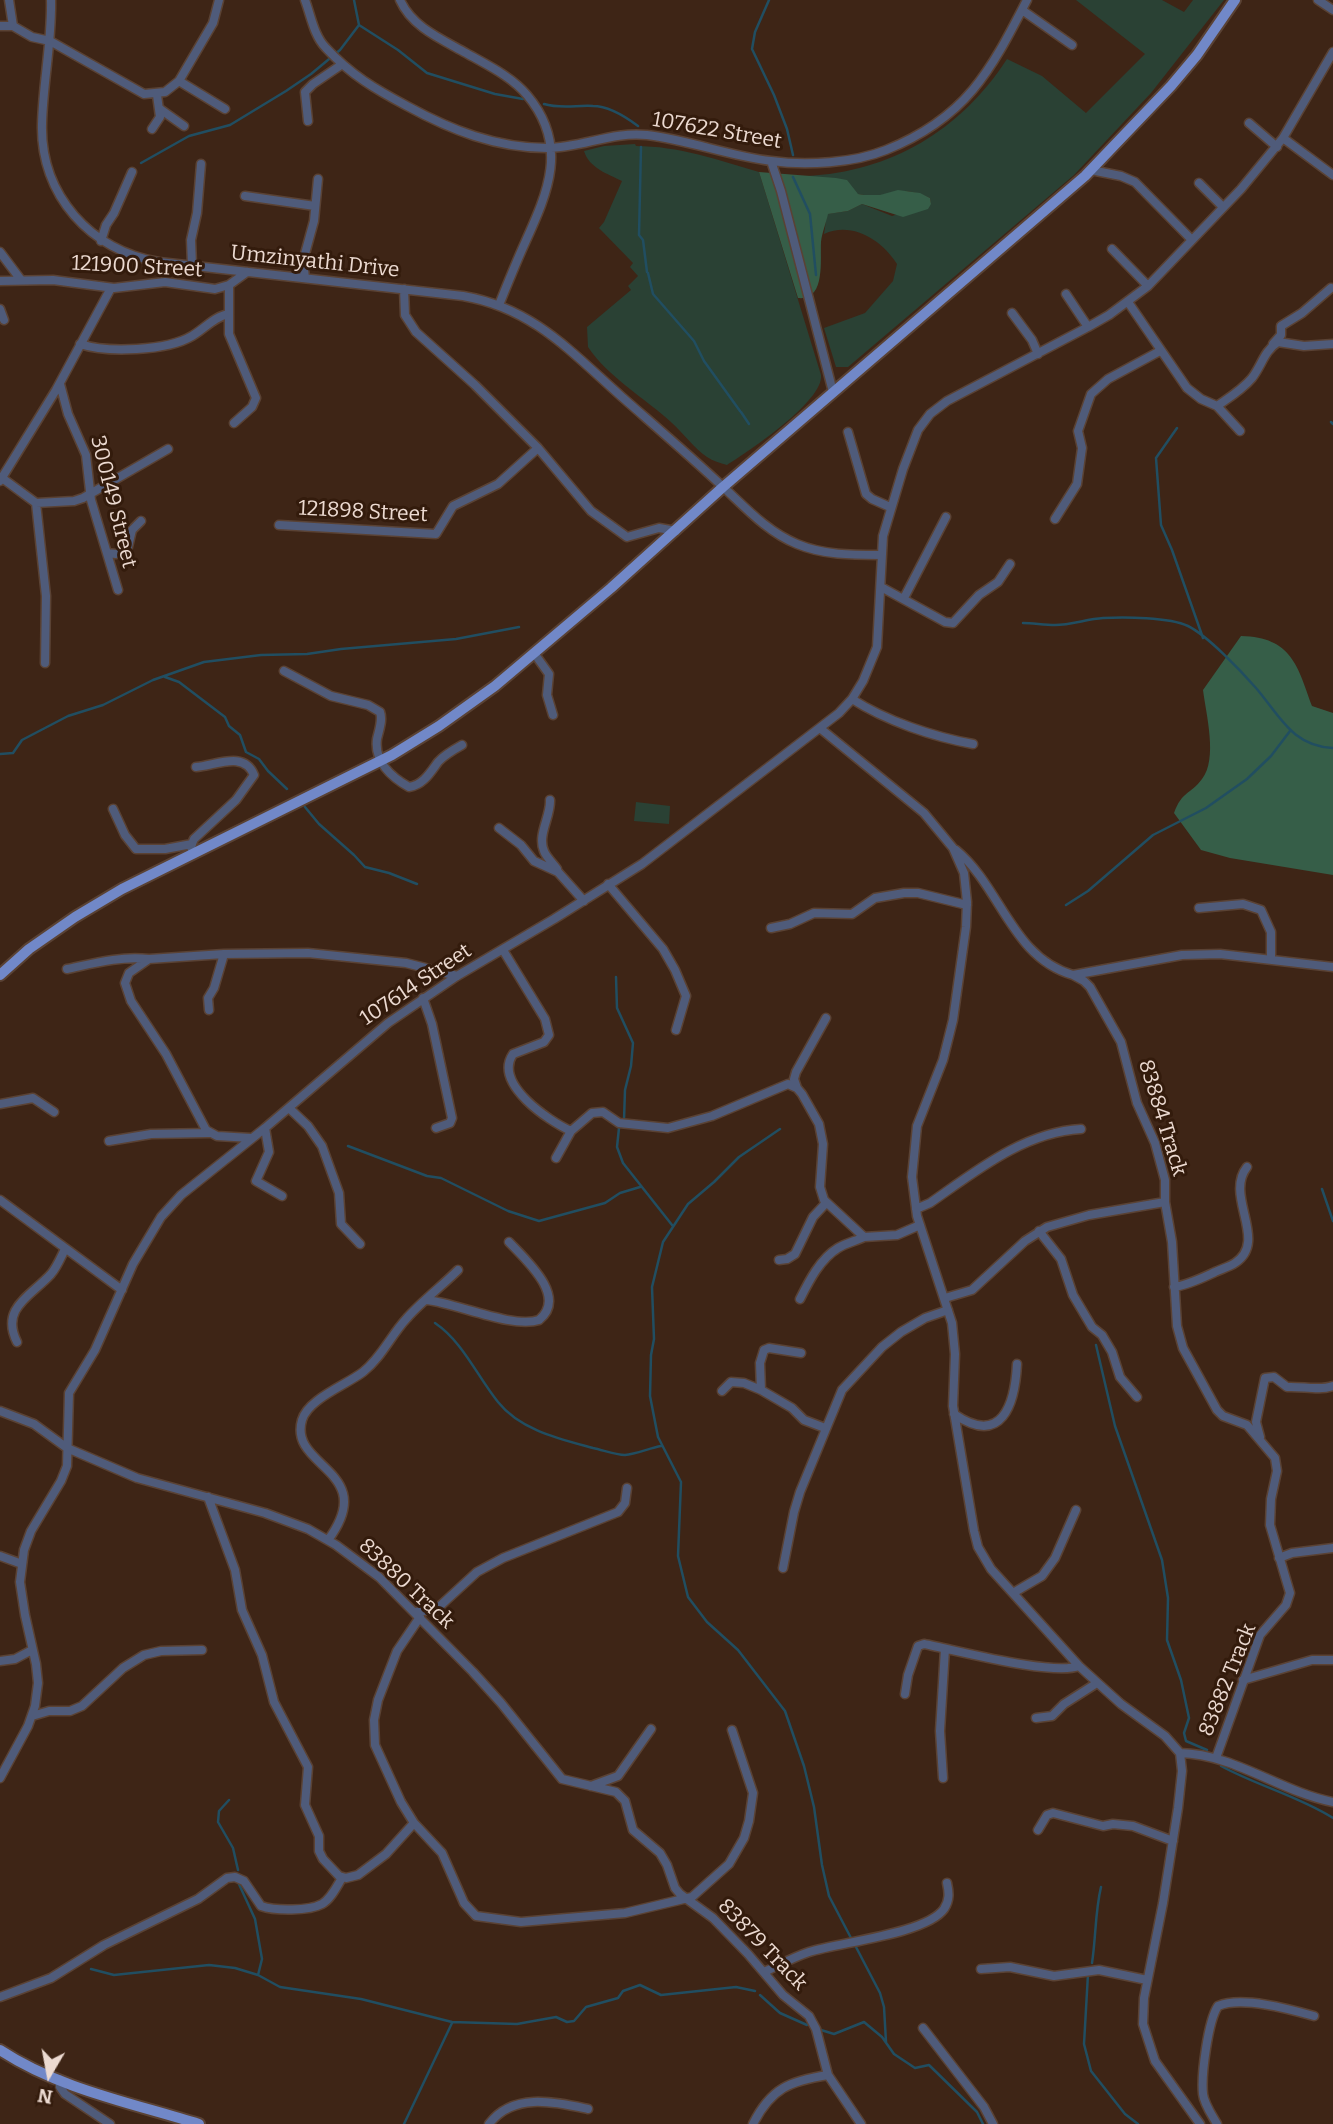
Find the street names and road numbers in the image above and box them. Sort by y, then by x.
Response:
street label: 107622 Street [650,107,784,155]
street label: Umzinyathi Drive [229,241,401,283]
street label: 121900 Street [71,251,203,283]
street label: 300149 Street [84,433,142,571]
street label: 121898 Street [298,496,428,528]
street label: 107614 Street [356,939,476,1031]
street label: 83884 Track [1132,1057,1192,1179]
street label: 83880 Track [353,1533,459,1635]
street label: 83882 Track [1194,1620,1262,1740]
street label: 83879 Track [712,1894,812,1996]

